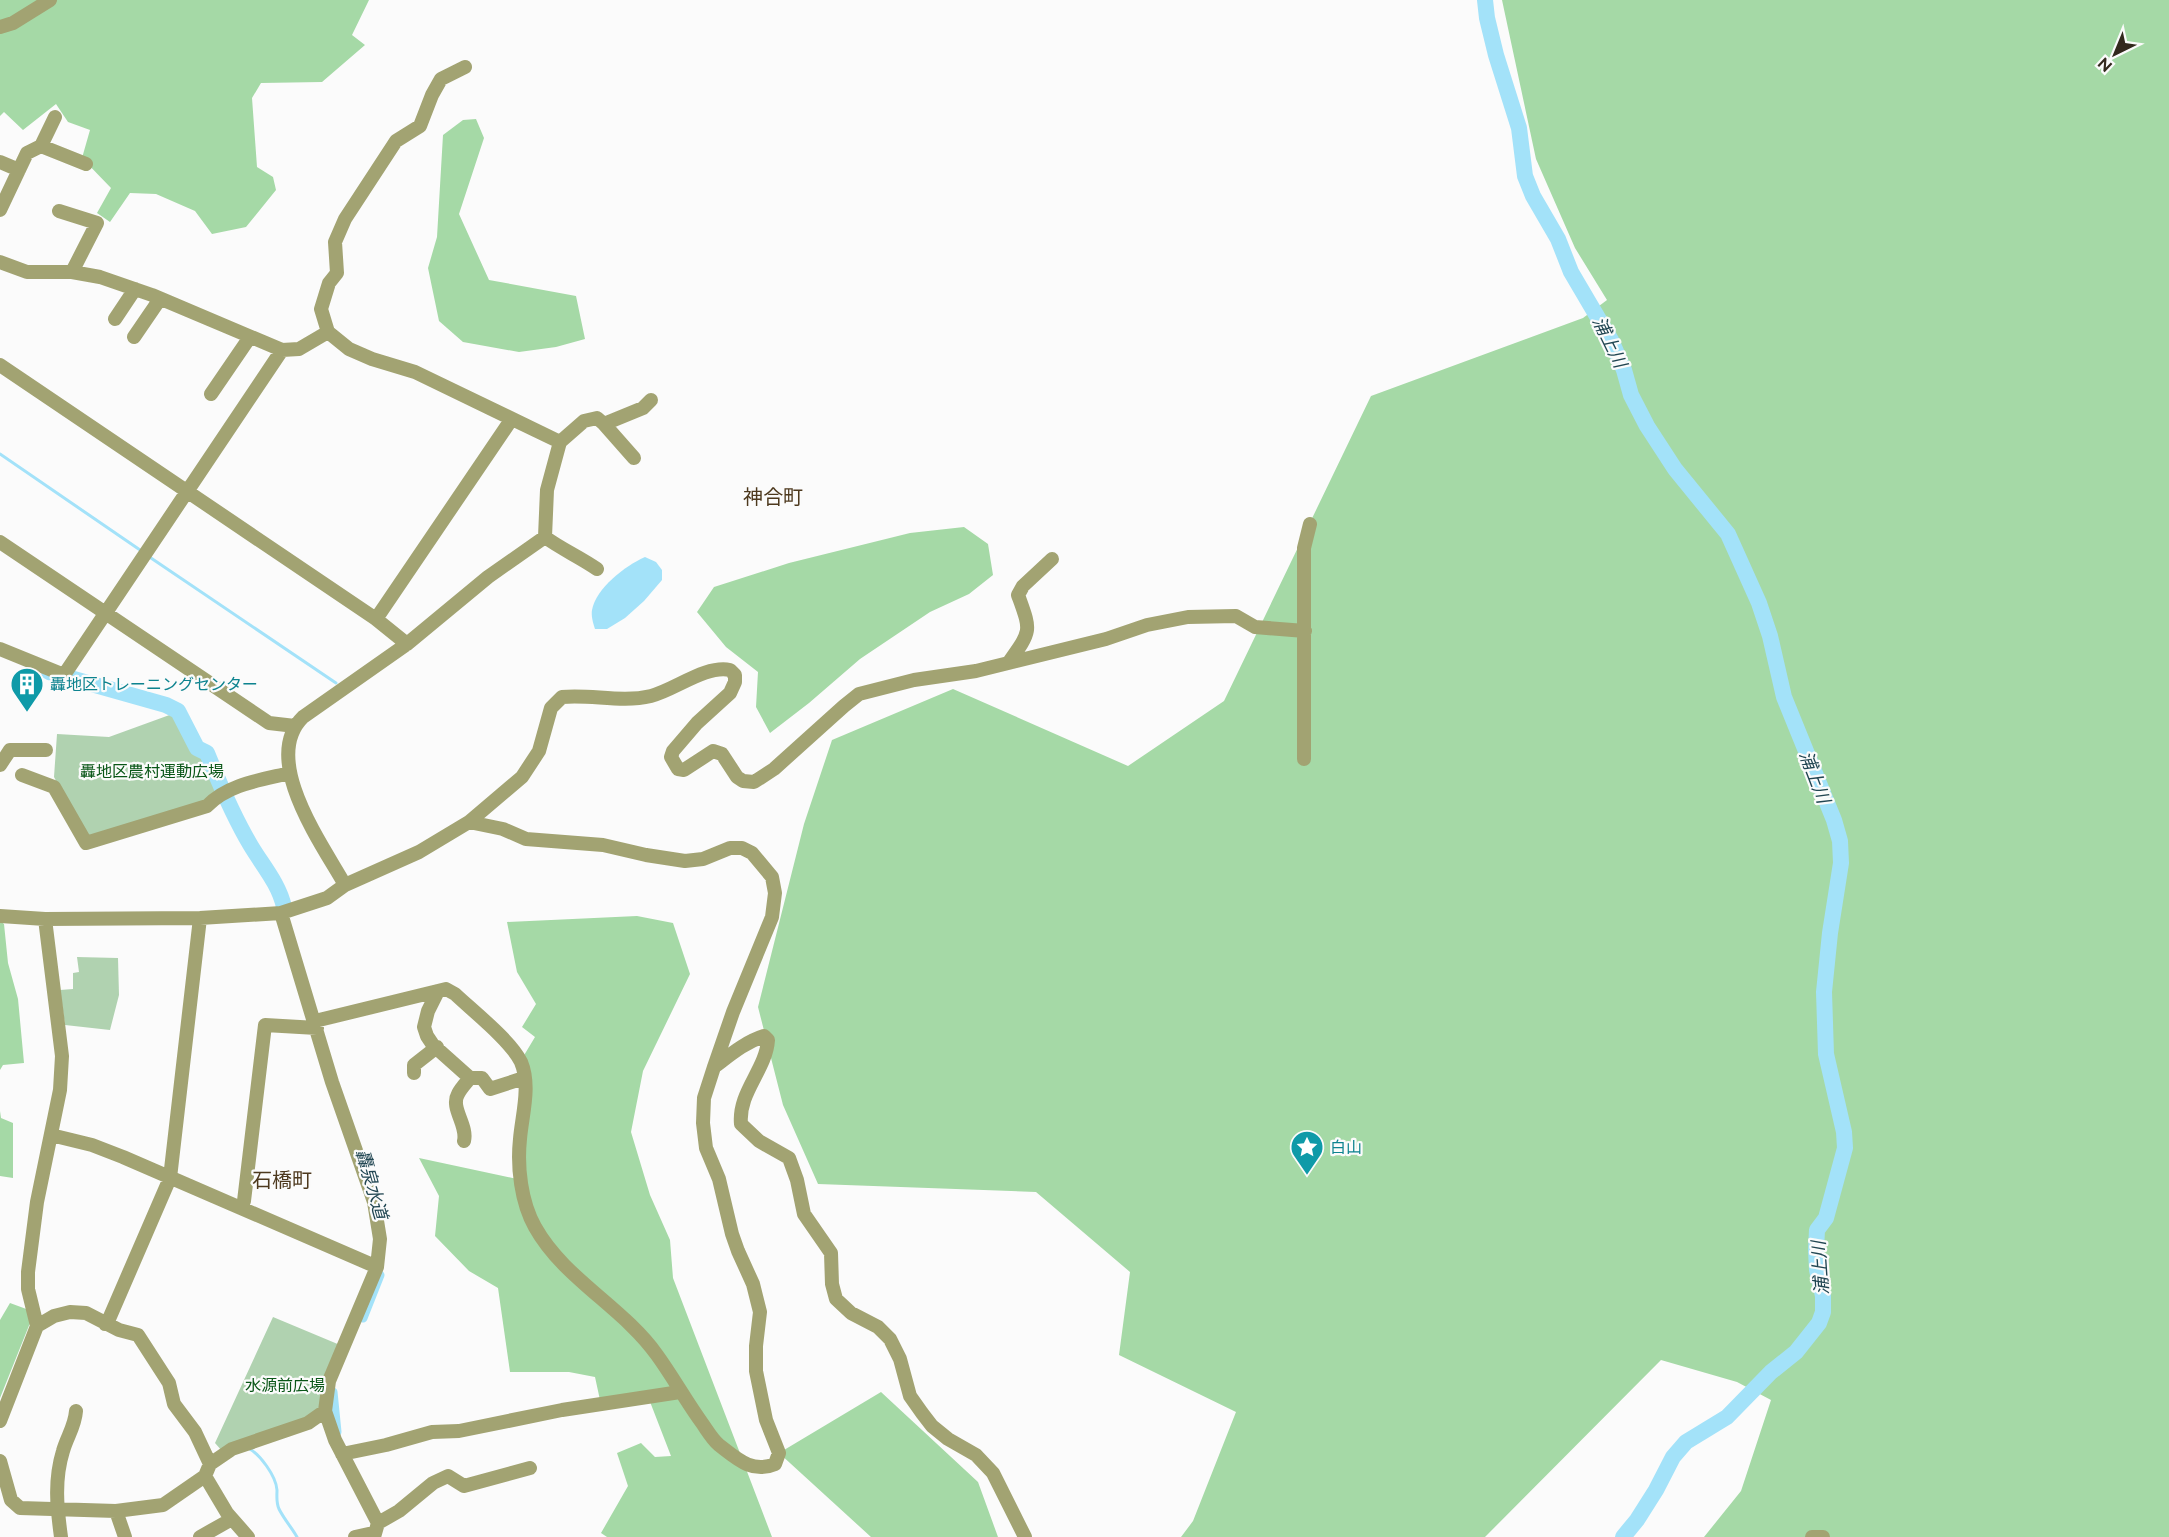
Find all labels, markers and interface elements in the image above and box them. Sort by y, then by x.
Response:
north arrow [2085,24,2145,84]
text: N [2094,53,2116,76]
water label: 浦上川 [1589,313,1632,373]
district label: 神合町 [743,485,803,509]
building icon: 轟地区トレーニングセンター [9,666,45,713]
place label: 轟地区トレーニングセンター [50,675,258,694]
water label: 浦上川 [1796,748,1835,808]
park label: 轟地区農村運動広場 [80,762,224,781]
place icon: 白山 [1289,1129,1325,1176]
place label: 白山 [1330,1138,1362,1157]
water label: 轟泉水道 [352,1147,393,1224]
district label: 石橋町 [252,1168,312,1192]
water label: 浦上川 [1808,1238,1832,1296]
park label: 水源前広場 [245,1376,325,1395]

